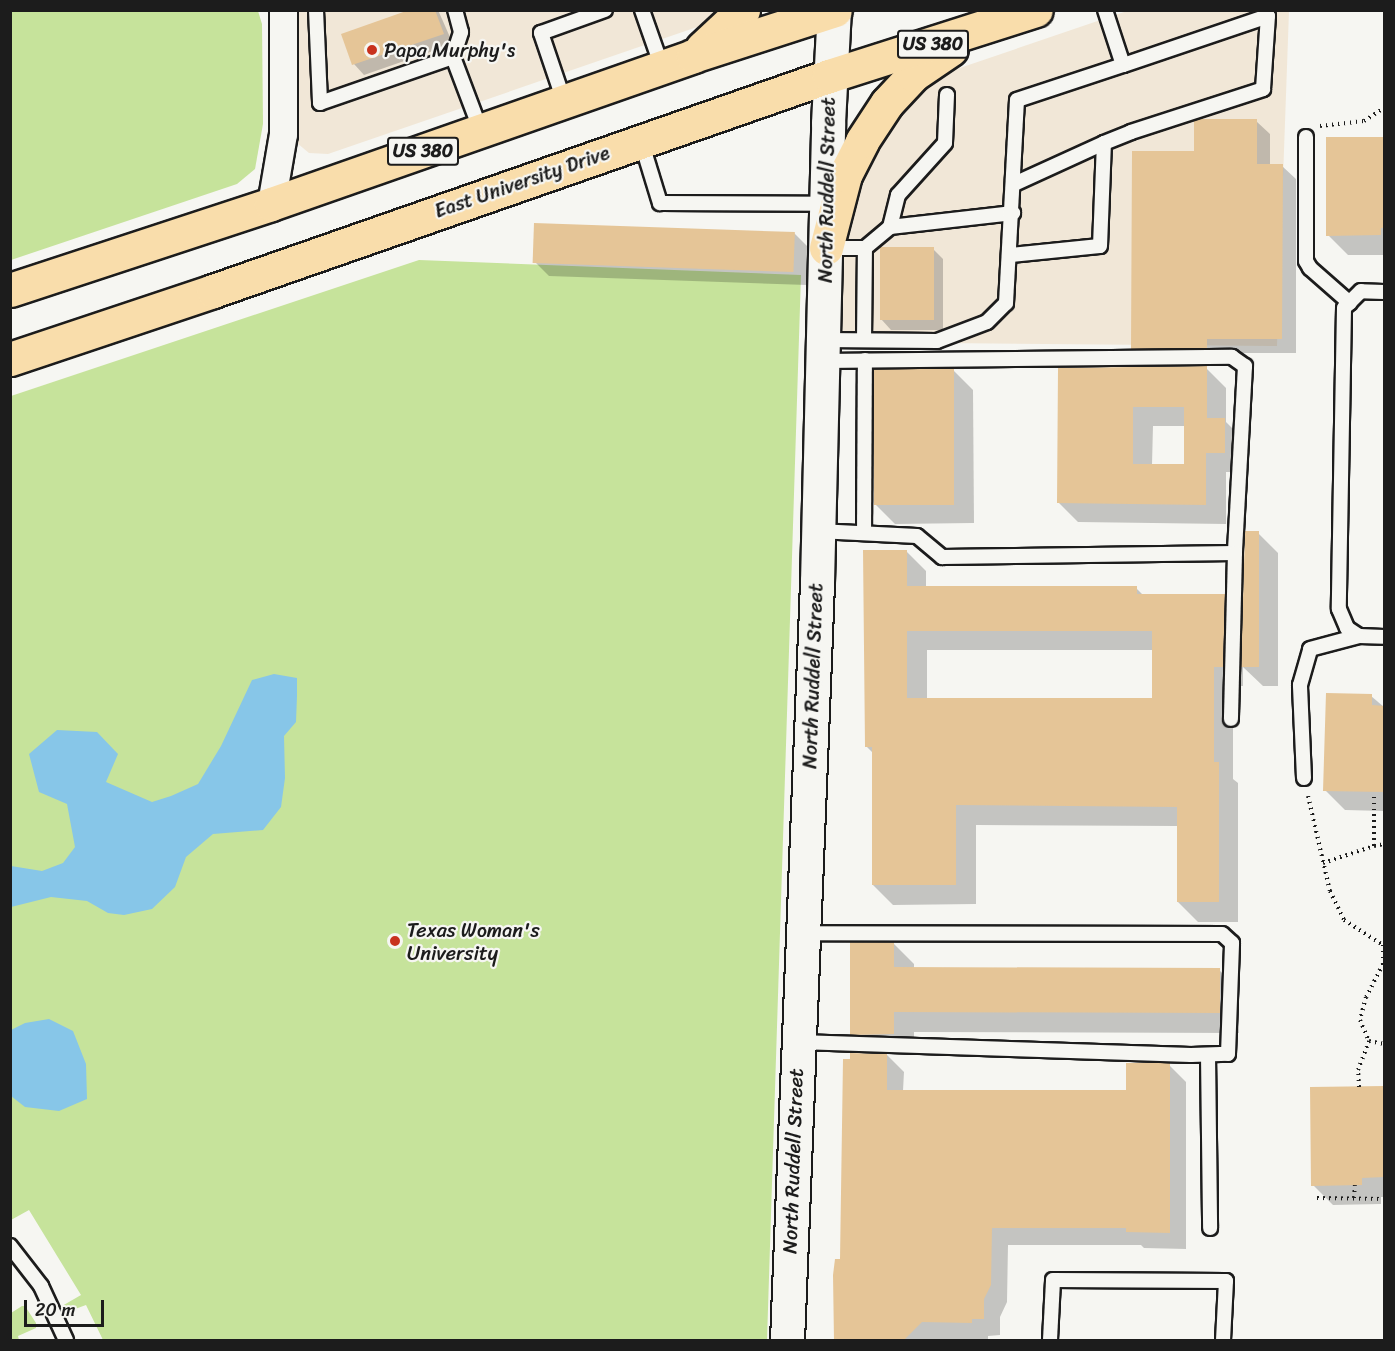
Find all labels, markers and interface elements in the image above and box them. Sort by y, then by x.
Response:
road number: US 380 [896,29,970,59]
place label: Papa Murphy's [384,38,515,62]
marker: Papa Murphy's [365,43,379,57]
street label: North Ruddell Street [813,97,841,283]
road number: US 380 [386,136,460,166]
street label: East University Drive [430,140,614,224]
street label: North Ruddell Street [798,583,828,769]
place label: Texas Woman's University [407,918,539,965]
marker: Texas Woman's University [388,934,402,948]
street label: North Ruddell Street [778,1068,808,1254]
scale bar [27,1288,106,1326]
text: 20 m [35,1294,75,1326]

